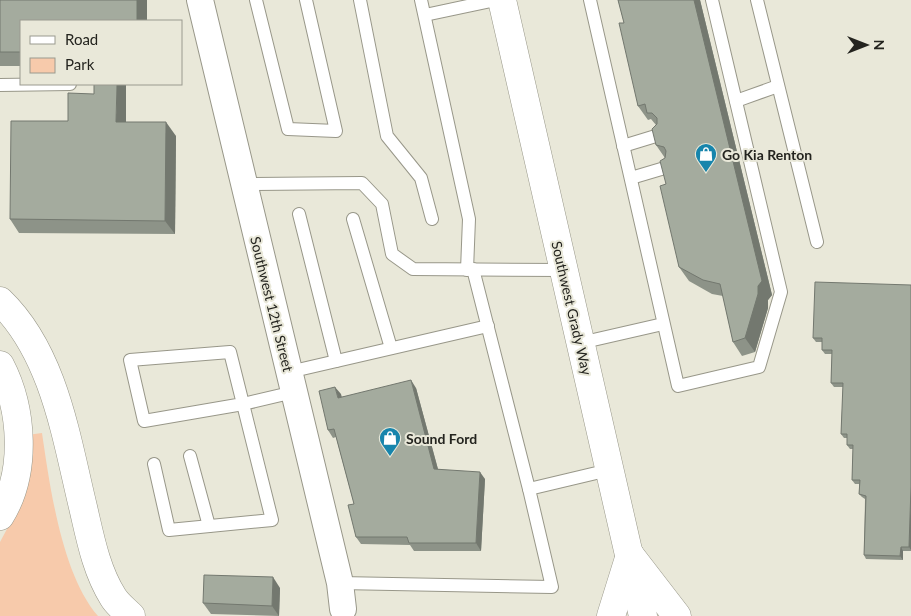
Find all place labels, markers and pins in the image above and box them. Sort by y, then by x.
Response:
shop icon: Go Kia Renton [694,142,718,173]
place label: Go Kia Renton [722,146,812,163]
shop icon: Sound Ford [378,426,402,457]
place label: Sound Ford [406,430,477,447]

